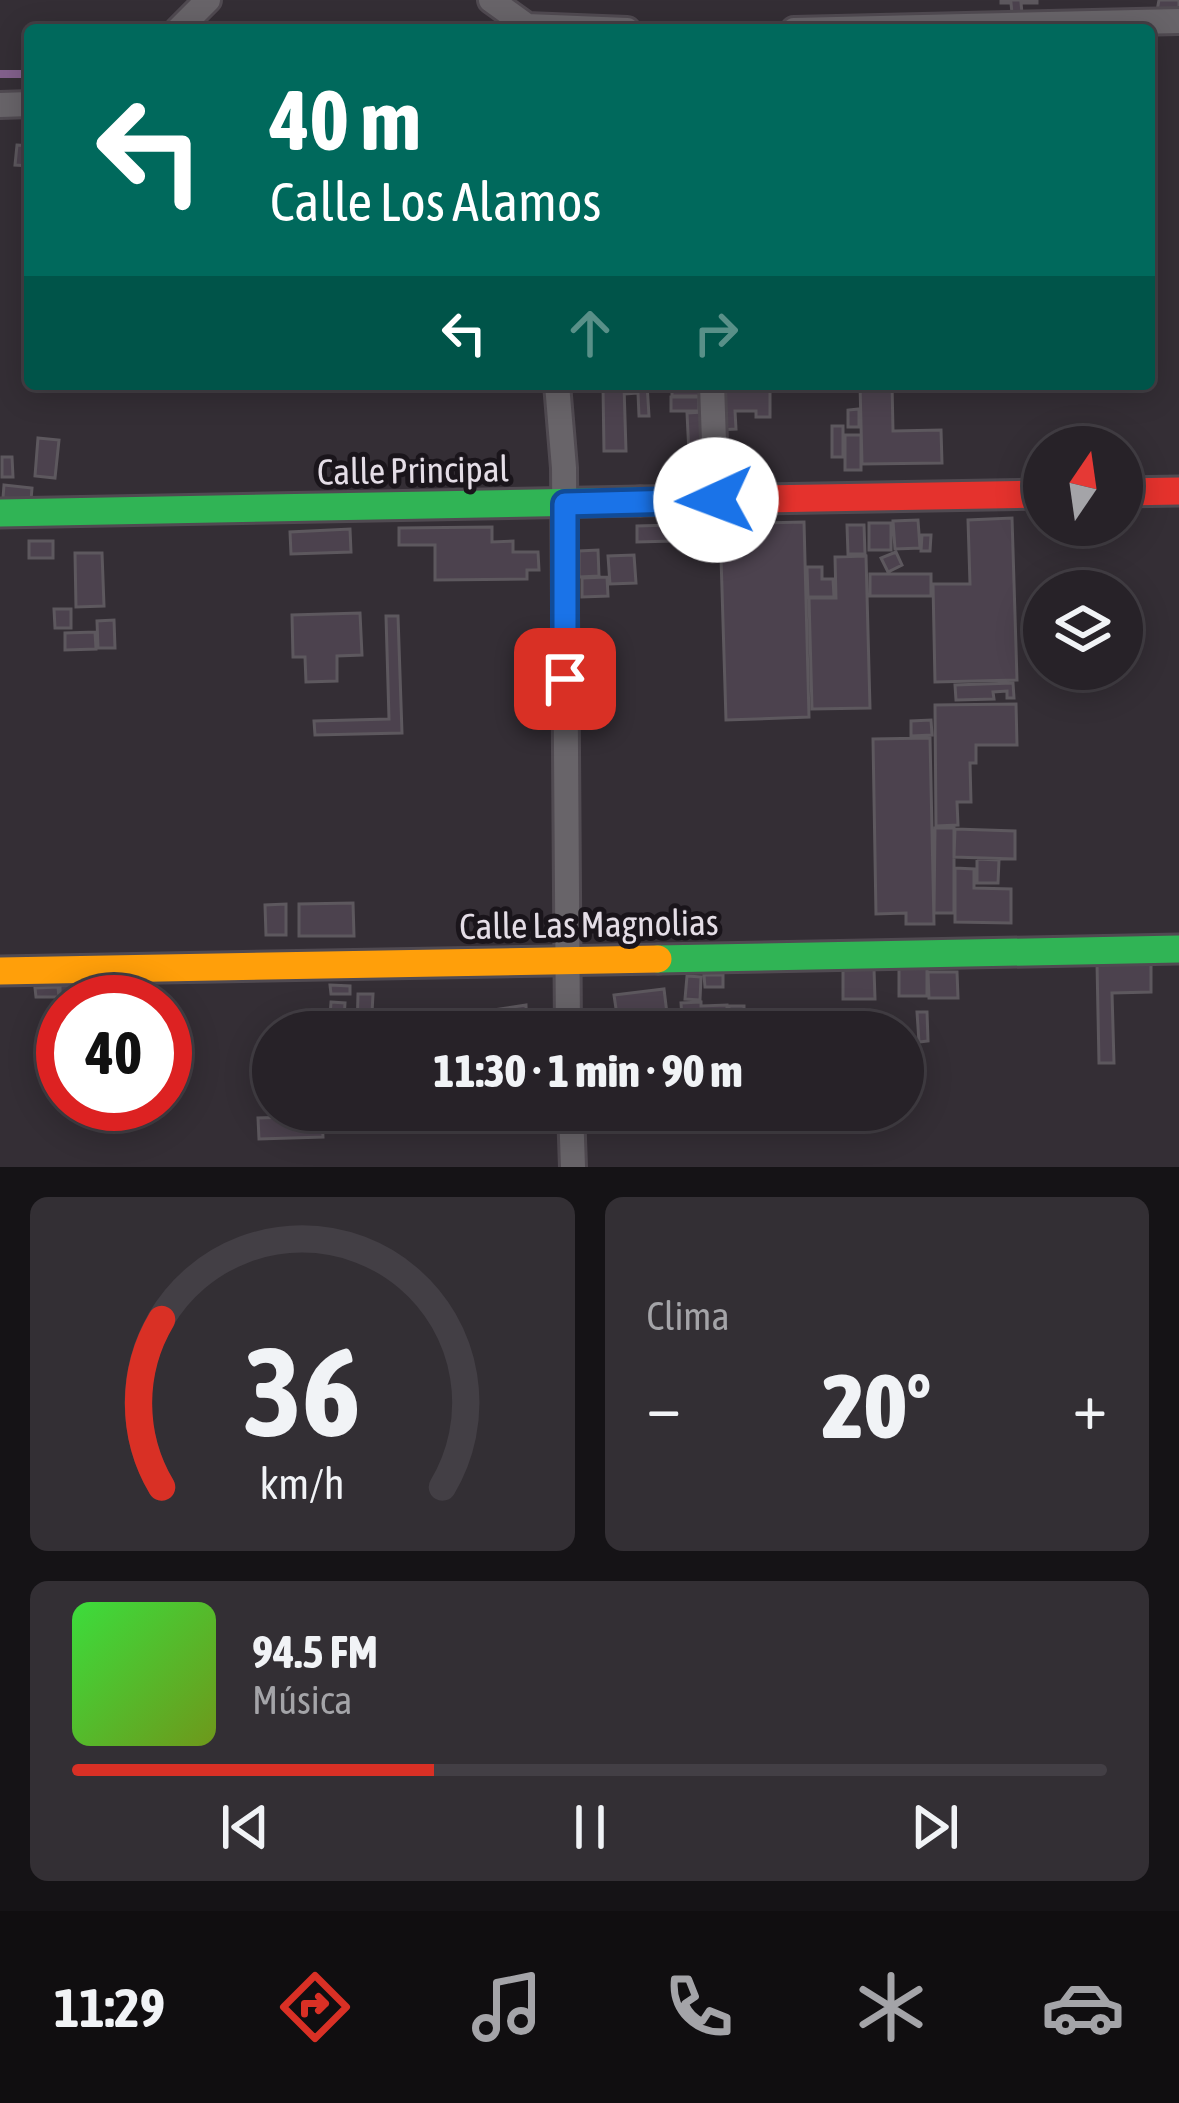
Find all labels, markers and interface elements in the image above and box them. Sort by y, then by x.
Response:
icon: left [72,72,228,228]
text: 40 m [270,72,421,168]
text: Calle Los Alamos [270,171,601,232]
icon: left [431,300,497,366]
icon: ahead [557,300,623,366]
icon: right [683,300,749,366]
north arrow [1023,426,1143,546]
map controls [1023,426,1143,690]
position arrow [653,437,779,563]
street label: Calle Principal [317,447,510,493]
button: layers [1023,570,1143,690]
pin [514,628,616,730]
icon: arrive [532,646,598,712]
street label: Calle Las Magnolias [459,901,719,947]
speed limit sign: 40 [36,975,192,1131]
text: 11:30 · 1 min · 90 m [433,1045,743,1097]
text: Clima [647,1294,730,1338]
text: 36 [244,1319,361,1462]
text: 20° [822,1354,931,1457]
text: − [647,1367,681,1443]
text: + [1073,1367,1107,1443]
text: km/h [260,1459,345,1508]
text: 94.5 FM [252,1626,378,1678]
text: Música [252,1678,352,1722]
icon: previous [212,1794,278,1860]
icon: pause [557,1794,623,1860]
icon: next [902,1794,968,1860]
icon: directions [273,1965,357,2049]
icon: music [465,1965,549,2049]
icon: phone [657,1965,741,2049]
icon: climate [849,1965,933,2049]
icon: car [1041,1965,1125,2049]
text: 11:29 [54,1977,165,2038]

